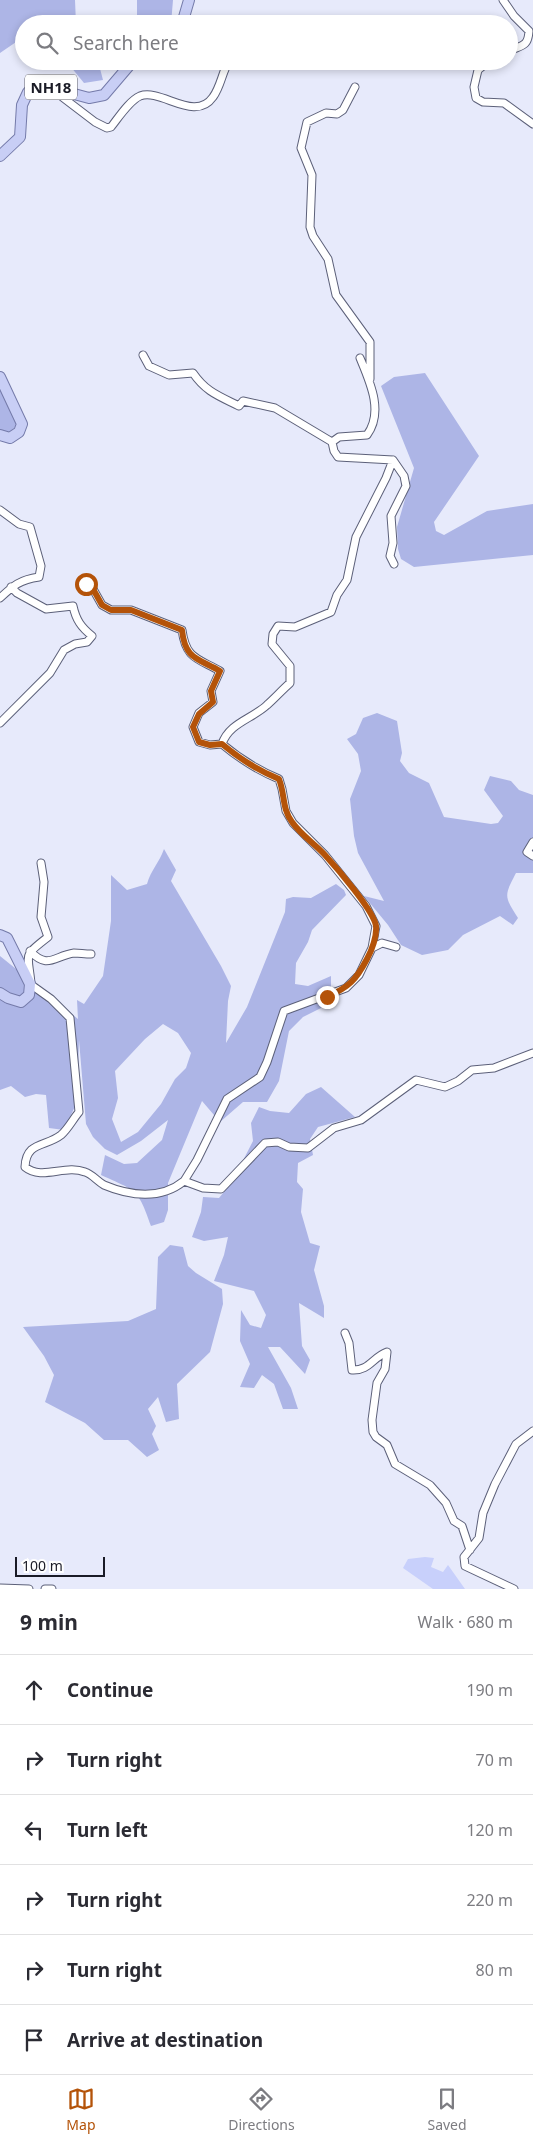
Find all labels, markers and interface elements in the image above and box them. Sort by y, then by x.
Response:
search box [15,15,518,70]
icon: search [33,29,61,57]
text: Search here [73,30,179,56]
road number: NH18 [25,74,77,100]
route start [75,573,98,596]
route end [316,986,339,1009]
scale bar [15,1554,105,1577]
text: 100 m [22,1556,63,1575]
text: 9 min [20,1608,78,1636]
text: Walk · 680 m [418,1611,513,1633]
icon: ahead [20,1676,48,1704]
text: Continue [67,1677,153,1703]
text: 190 m [466,1679,513,1701]
icon: right [20,1746,48,1774]
text: Turn right [67,1747,162,1773]
text: 70 m [476,1749,513,1771]
icon: left [20,1816,48,1844]
text: Turn left [67,1817,148,1843]
text: 120 m [466,1819,513,1841]
icon: right [20,1886,48,1914]
text: Turn right [67,1887,162,1913]
text: 220 m [466,1889,513,1911]
icon: right [20,1956,48,1984]
text: Turn right [67,1957,162,1983]
text: 80 m [476,1959,513,1981]
icon: arrive [20,2026,48,2054]
text: Arrive at destination [67,2027,263,2053]
tab: Map [66,2085,96,2134]
tab: Directions [228,2085,295,2134]
tab: Saved [427,2085,467,2134]

